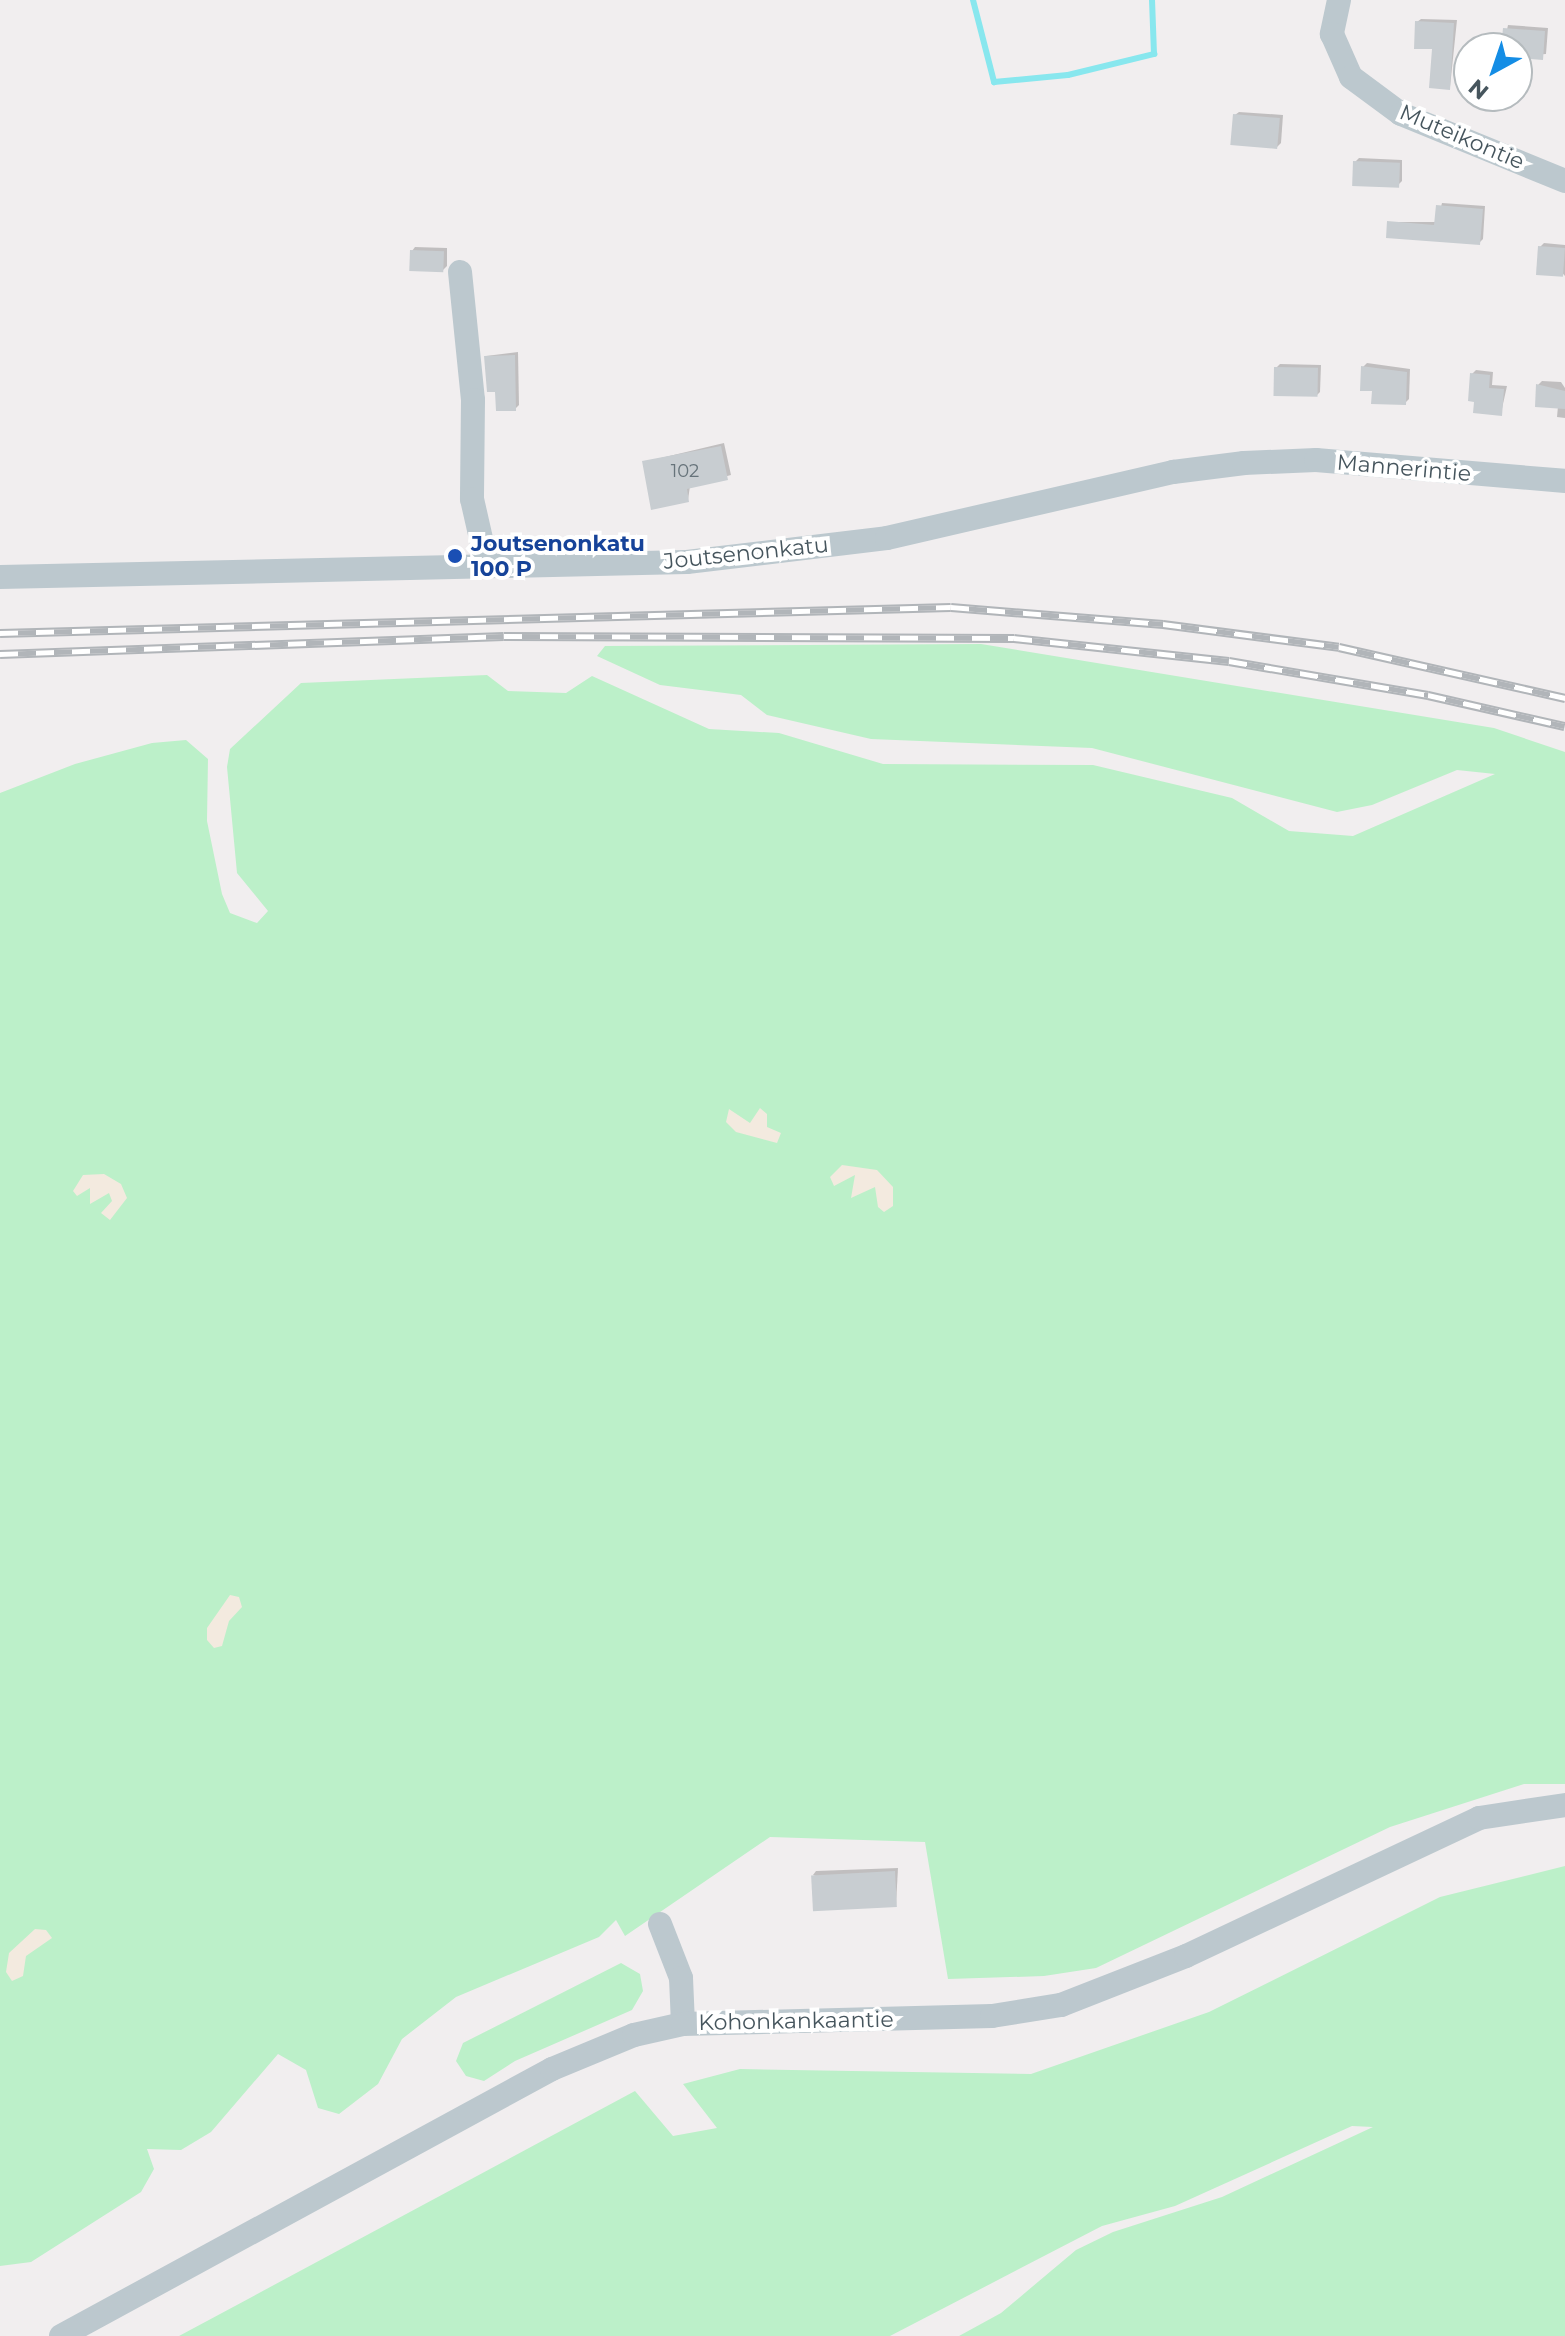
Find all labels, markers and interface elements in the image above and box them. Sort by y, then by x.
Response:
north arrow [1453,32,1533,112]
text: N [1463,73,1494,105]
street label: Muteikontie [1396,99,1528,175]
street label: Mannerintie [1336,449,1472,487]
house number: 102 [671,460,699,482]
place label: Joutsenonkatu 100 P [471,530,645,582]
street label: Joutsenonkatu [662,531,830,575]
marker: Joutsenonkatu 100 P [446,547,464,565]
street label: Kohonkankaantie [698,2006,894,2036]

